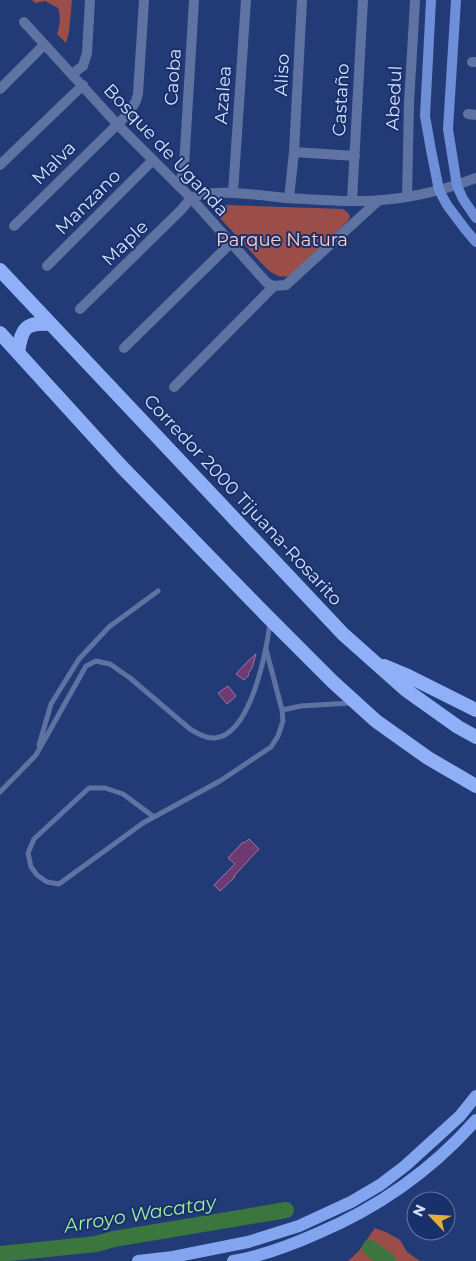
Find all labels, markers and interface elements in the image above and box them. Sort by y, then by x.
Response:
street label: Caoba [160,48,186,106]
street label: Aliso [270,53,294,97]
street label: Castaño [328,63,354,137]
street label: Azalea [210,65,236,125]
street label: Abedul [381,65,407,131]
street label: Bosque de Uganda [99,79,233,221]
street label: Malva [28,137,80,189]
street label: Manzano [51,165,125,239]
street label: Maple [97,216,153,270]
park label: Parque Natura [216,229,348,251]
street label: Corredor 2000 Tijuana-Rosarito [139,390,347,610]
water label: Arroyo Wacatay [61,1190,219,1238]
north arrow [406,1191,456,1241]
text: N [409,1202,430,1219]

